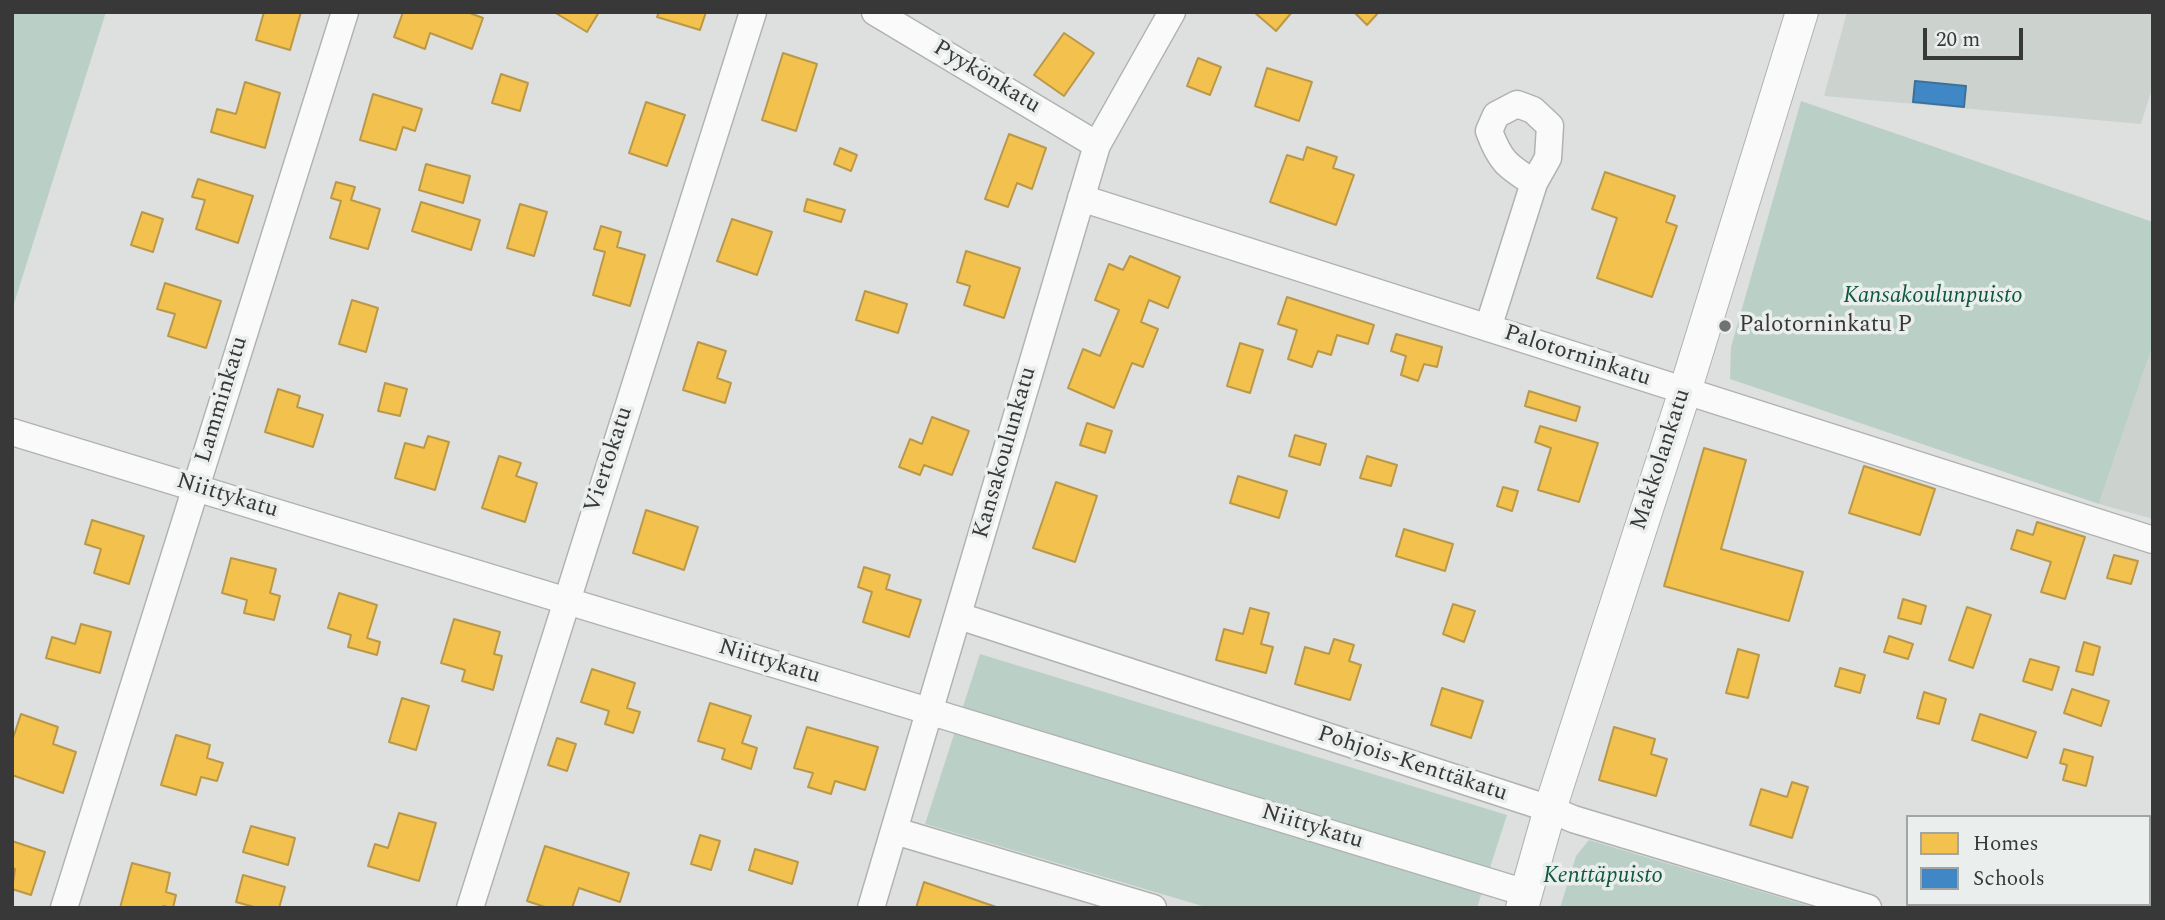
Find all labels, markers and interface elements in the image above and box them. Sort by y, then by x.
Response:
scale bar [1927,14,2027,58]
text: 20 m [1936,24,1980,56]
street label: Pyykönkatu [927,35,1045,121]
park label: Kansakoulunpuisto [1843,283,2023,311]
place label: Palotorninkatu P [1739,312,1912,340]
marker: Palotorninkatu P [1717,318,1733,334]
street label: Palotorninkatu [1500,320,1654,394]
street label: Lamminkatu [191,334,255,466]
street label: Kansakoulunkatu [968,364,1044,542]
street label: Makkolankatu [1626,386,1698,534]
street label: Viertokatu [580,404,640,516]
street label: Niittykatu [173,468,281,526]
street label: Niittykatu [715,634,823,692]
street label: Pohjois-Kenttäkatu [1314,721,1510,809]
street label: Niittykatu [1258,799,1366,857]
legend [1906,815,2151,906]
text: Homes [1973,828,2039,860]
park label: Kenttäpuisto [1543,863,1663,891]
text: Schools [1973,863,2045,895]

